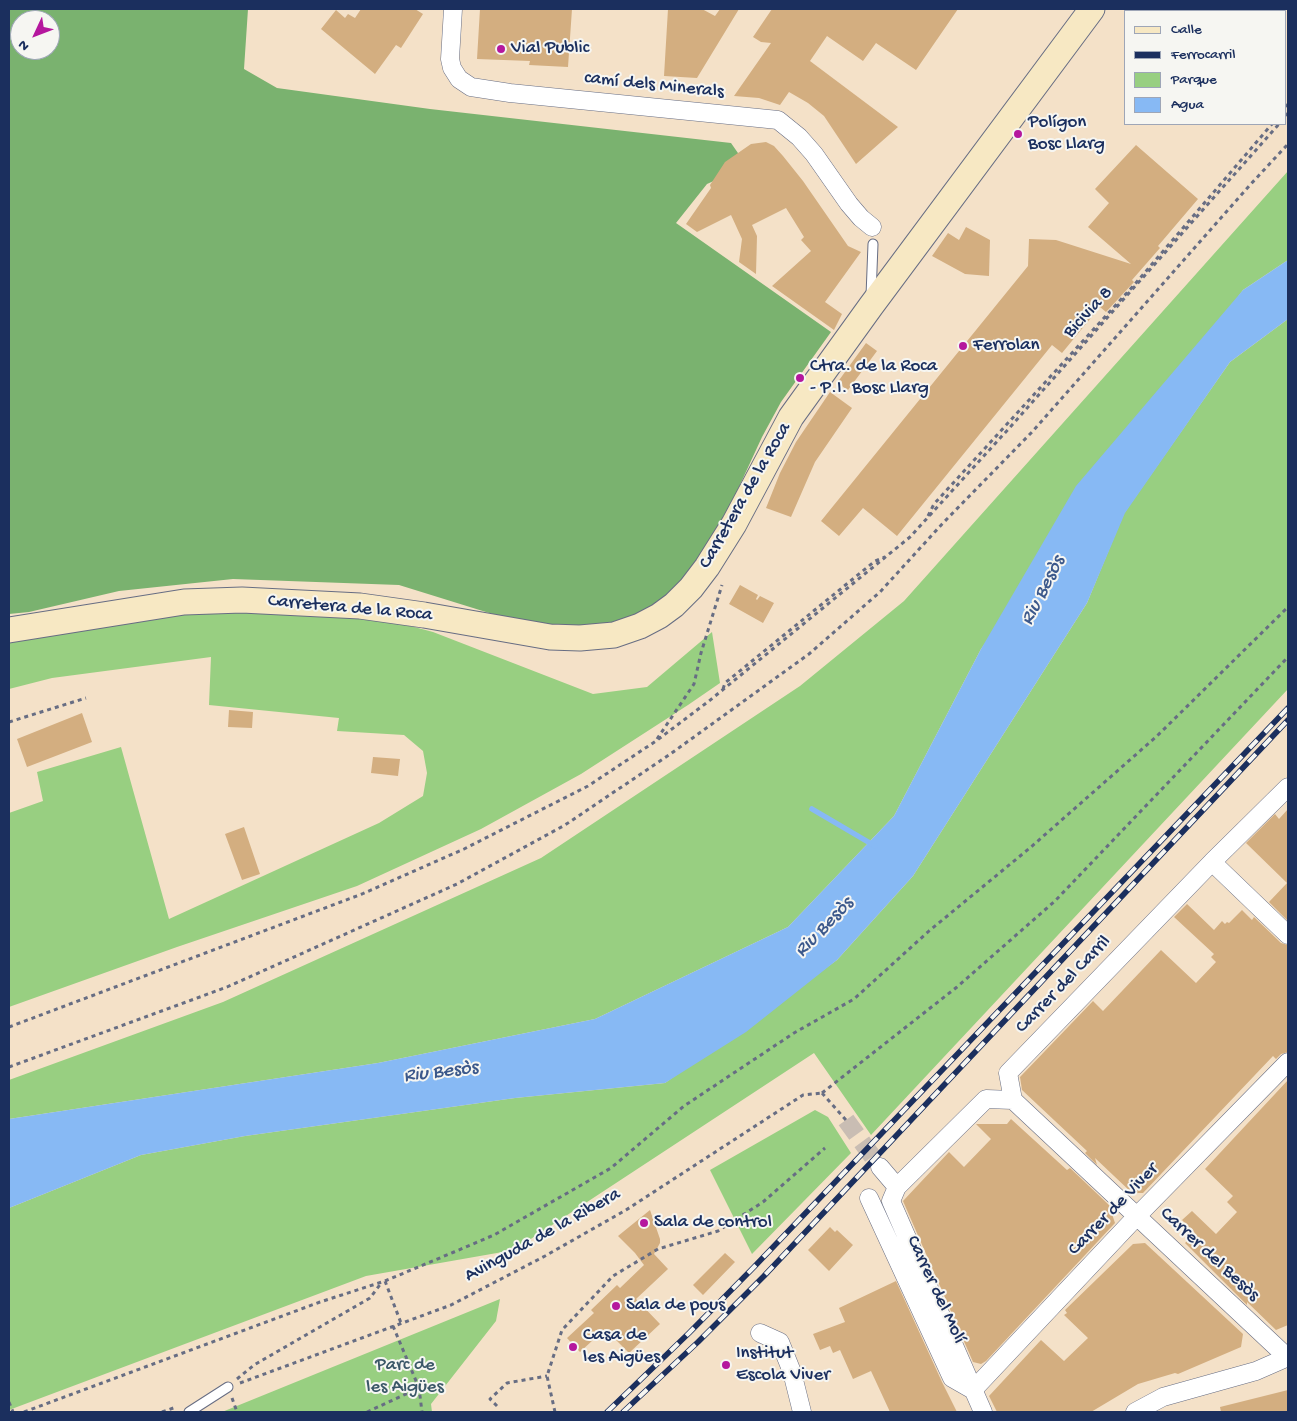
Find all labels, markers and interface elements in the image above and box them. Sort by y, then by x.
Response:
north arrow [10,10,60,60]
legend [1124,10,1287,125]
text: Calle [1171,21,1202,39]
text: N [15,36,34,54]
place label: Vial Public [511,38,589,60]
marker: Vial Public [495,43,507,55]
text: Ferrocarril [1171,46,1235,64]
street label: camí dels Minerals [583,67,725,105]
text: Parque [1171,71,1217,89]
text: Agua [1171,96,1204,114]
place label: Polígon Bosc Llarg [1028,112,1105,156]
marker: Polígon Bosc Llarg [1012,128,1024,140]
street label: Bicivia 8 [1059,282,1119,344]
place label: Ferrolan [973,335,1040,357]
marker: Ferrolan [957,340,969,352]
place label: Ctra. de la Roca - P.I. Bosc Llarg [810,356,937,400]
marker: Ctra. de la Roca - P.I. Bosc Llarg [794,372,806,384]
street label: Carretera de la Roca [695,419,797,573]
water label: Riu Besòs [1016,552,1072,630]
street label: Carretera de la Roca [267,590,433,628]
water label: Riu Besòs [790,893,860,963]
street label: Carrer del Carril [1011,931,1117,1039]
water label: Riu Besòs [403,1057,479,1089]
street label: Carrer de Viver [1064,1159,1164,1261]
street label: Avinguda de la Ribera [461,1184,625,1288]
street label: Carrer del Besòs [1154,1203,1264,1307]
place label: Sala de control [654,1212,772,1234]
marker: Sala de control [638,1217,650,1229]
street label: Carrer del Molí [900,1232,970,1348]
place label: Sala de pous [626,1295,725,1317]
marker: Sala de pous [610,1300,622,1312]
place label: Casa de les Aigües [583,1325,660,1369]
marker: Casa de les Aigües [567,1341,579,1353]
place label: Institut Escola Viver [736,1343,830,1387]
park label: Parc de les Aigües [366,1355,444,1399]
marker: Institut Escola Viver [720,1359,732,1371]

